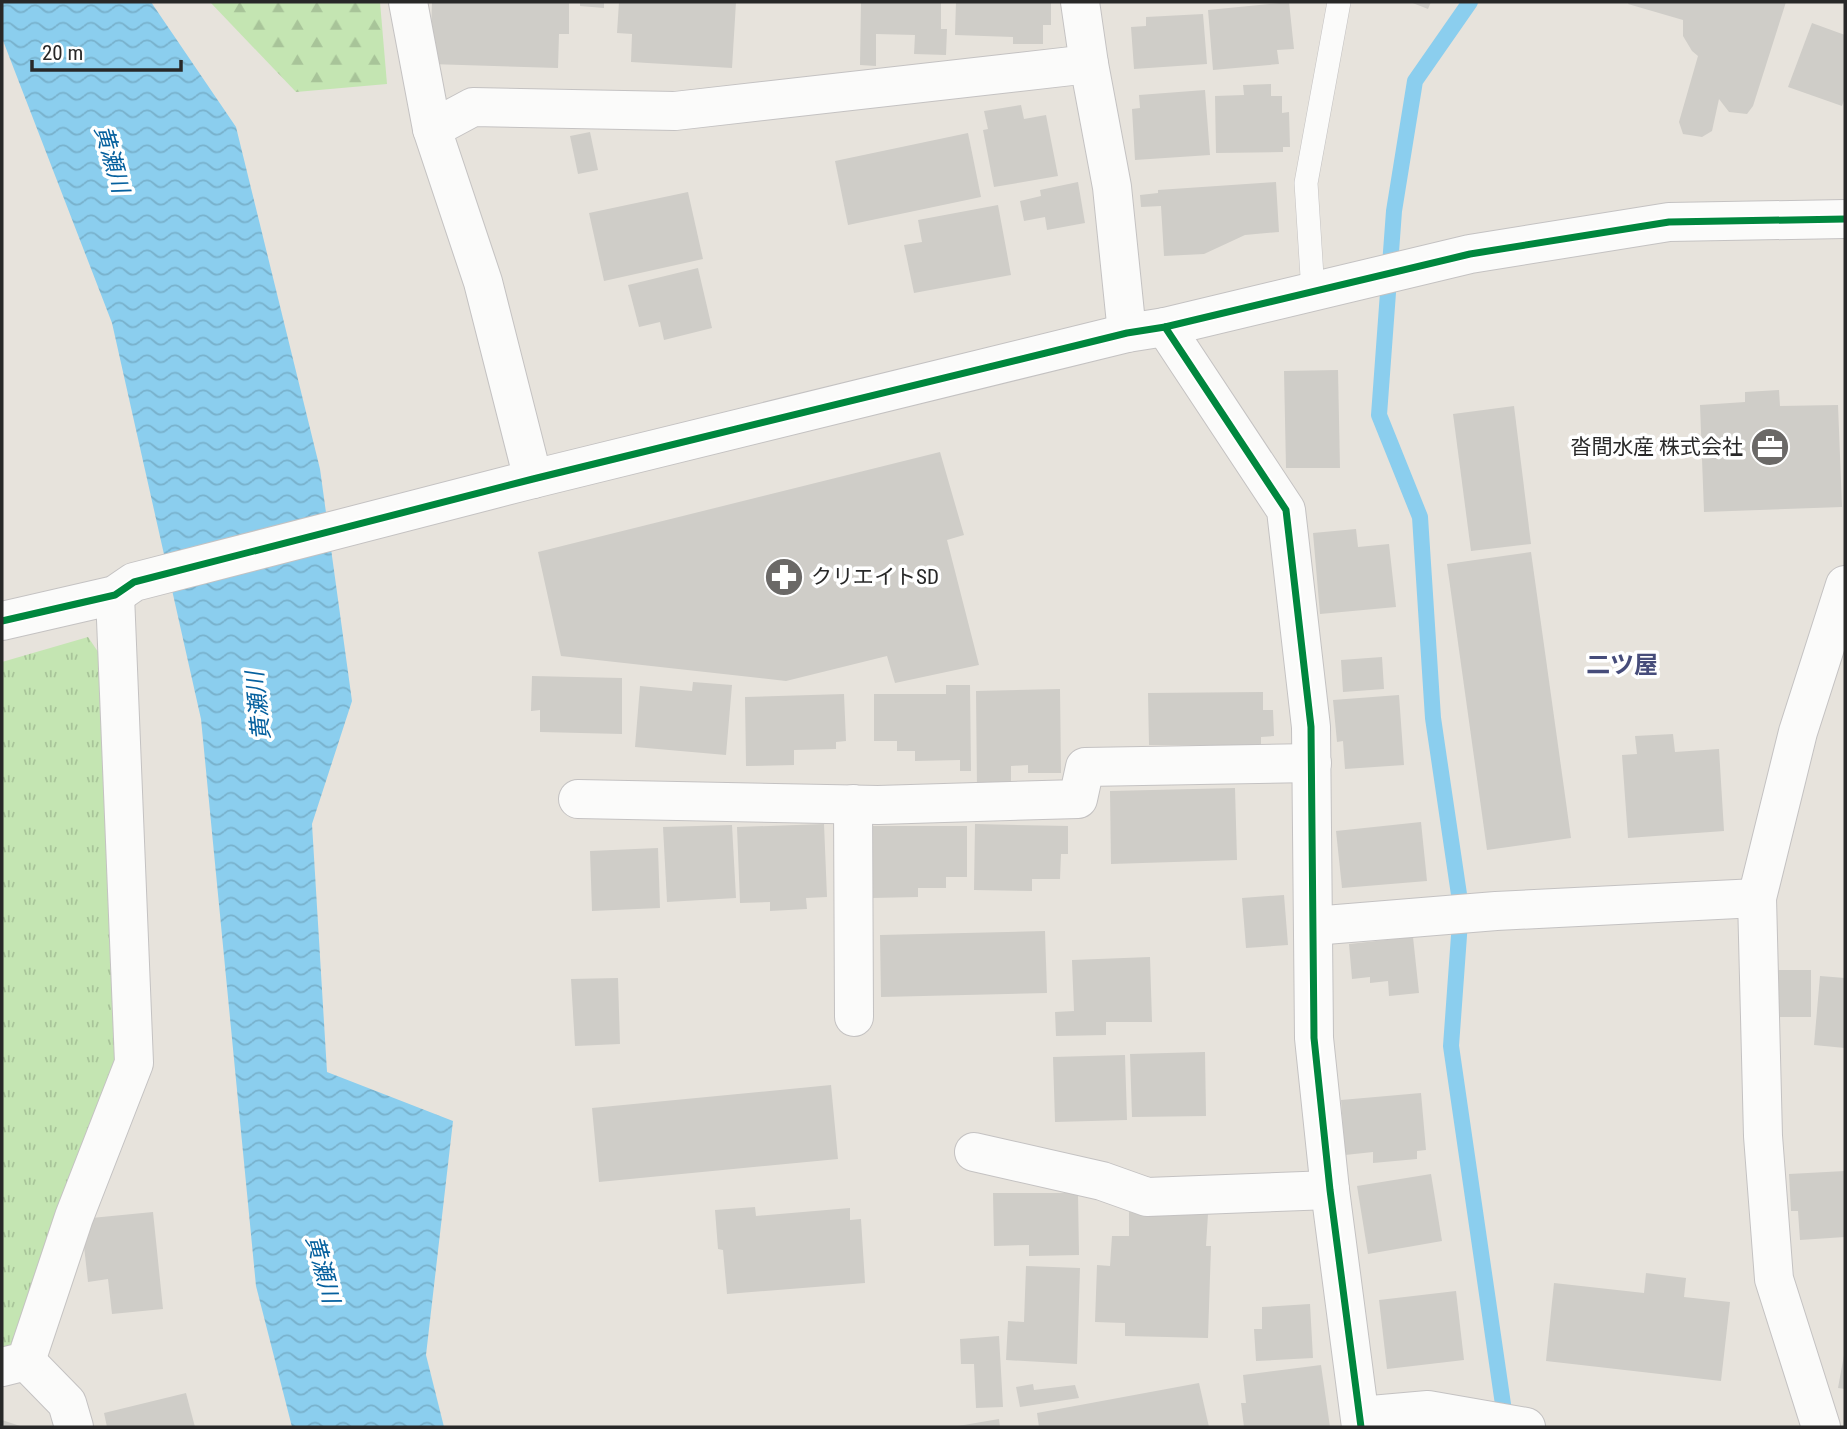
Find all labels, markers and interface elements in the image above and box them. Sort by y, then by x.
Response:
scale bar [32,28,180,72]
text: 20 m [42,41,83,65]
water label: 黄瀬川 [89,122,135,199]
office icon: 沓間水産 株式会社 [1749,426,1791,468]
place label: 沓間水産 株式会社 [1570,435,1743,459]
pharmacy icon: クリエイトSD [763,556,805,598]
place label: クリエイトSD [811,565,939,589]
district label: 二ツ屋 [1586,651,1658,679]
water label: 黄瀬川 [241,667,276,742]
water label: 黄瀬川 [301,1232,345,1309]

